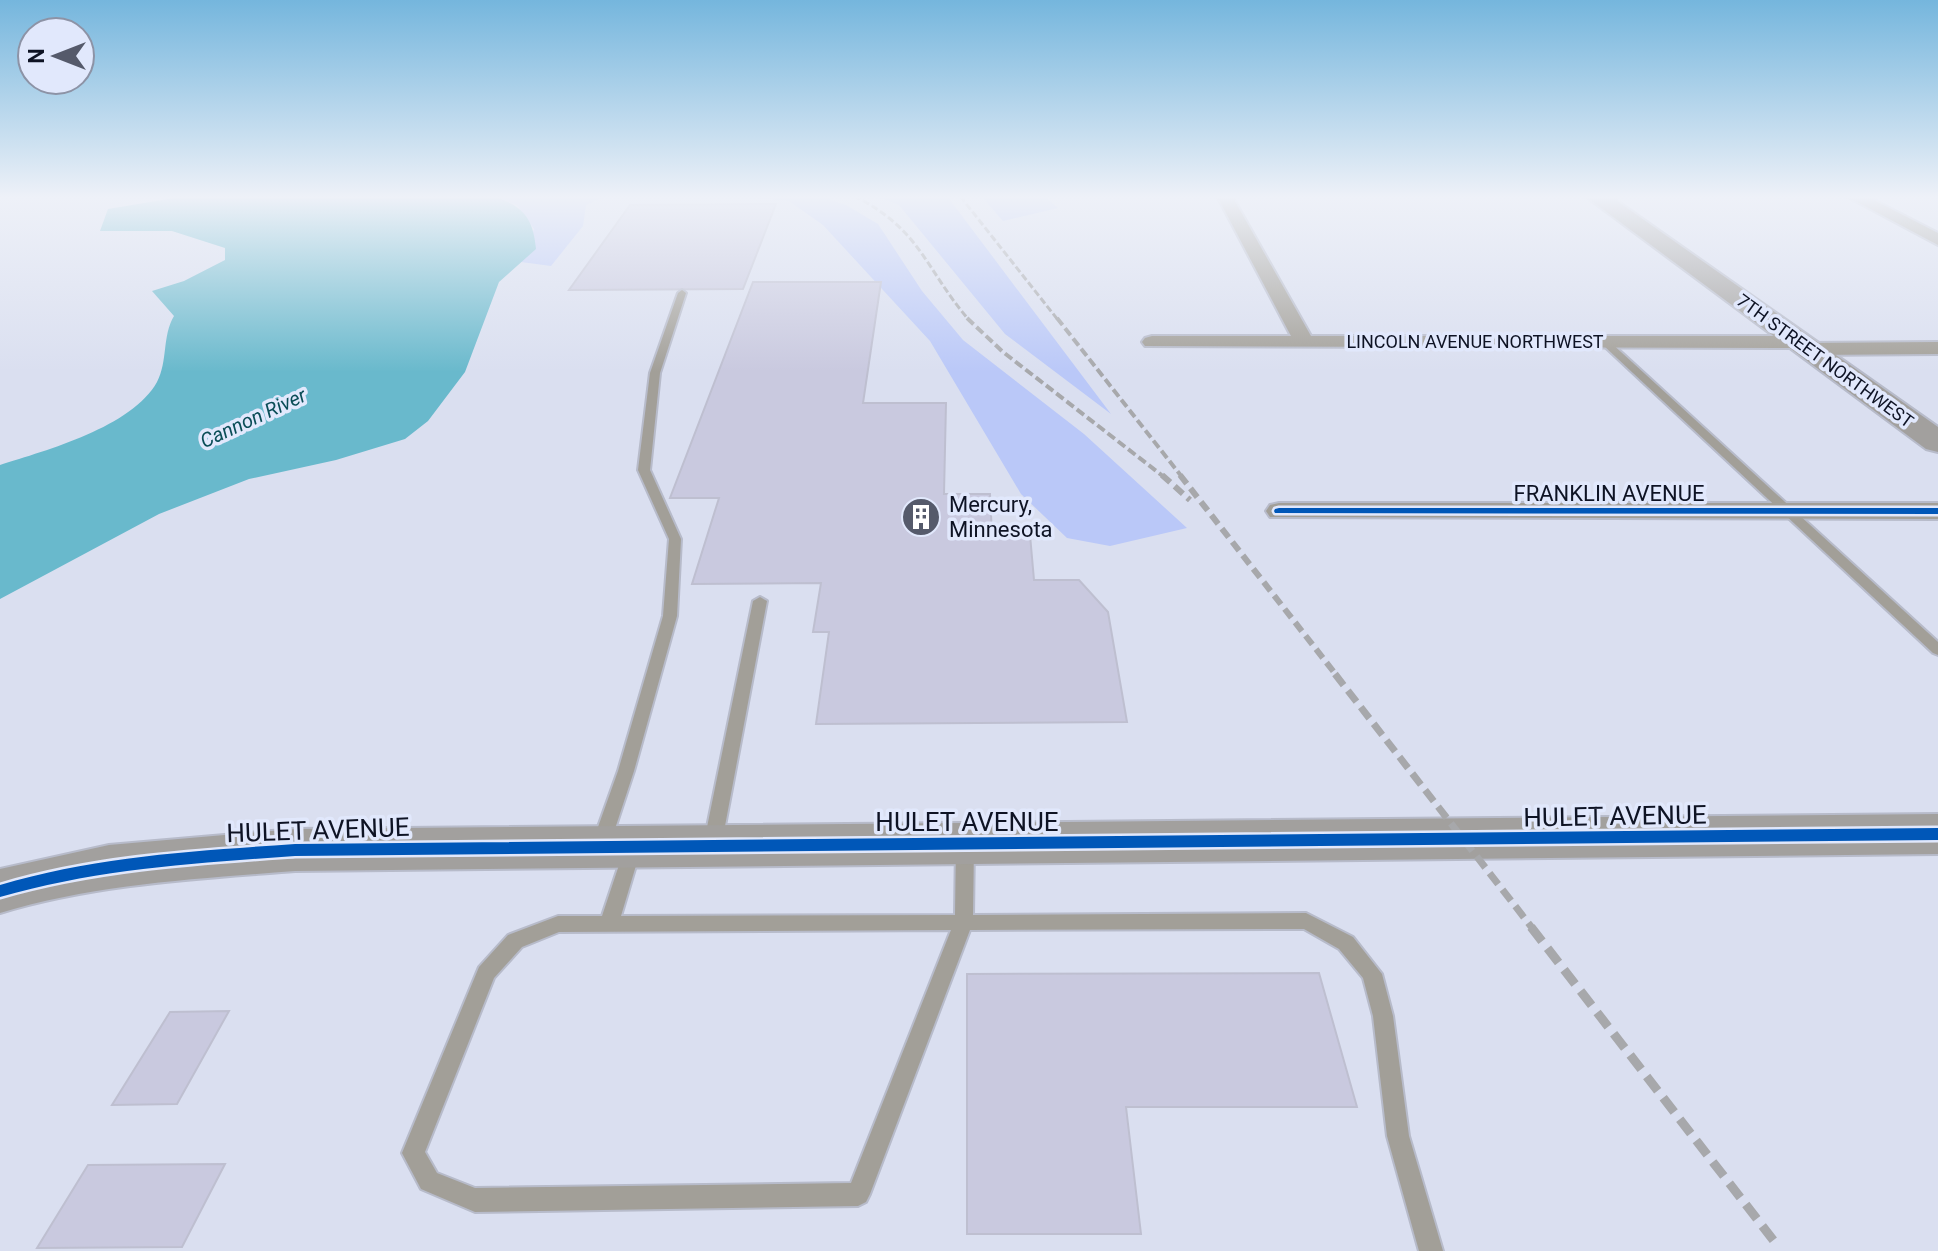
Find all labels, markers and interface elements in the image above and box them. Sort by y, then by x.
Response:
north arrow [16,16,96,96]
text: N [24,48,49,64]
street label: 7TH STREET NORTHWEST [1733,290,1918,432]
street label: LINCOLN AVENUE NORTHWEST [1346,331,1604,352]
water label: Cannon River [196,382,311,453]
street label: FRANKLIN AVENUE [1514,481,1704,506]
place label: Mercury, Minnesota [949,492,1053,542]
building icon: Mercury, Minnesota [900,496,942,538]
street label: HULET AVENUE [1523,799,1707,833]
street label: HULET AVENUE [875,807,1059,837]
street label: HULET AVENUE [226,812,410,848]

